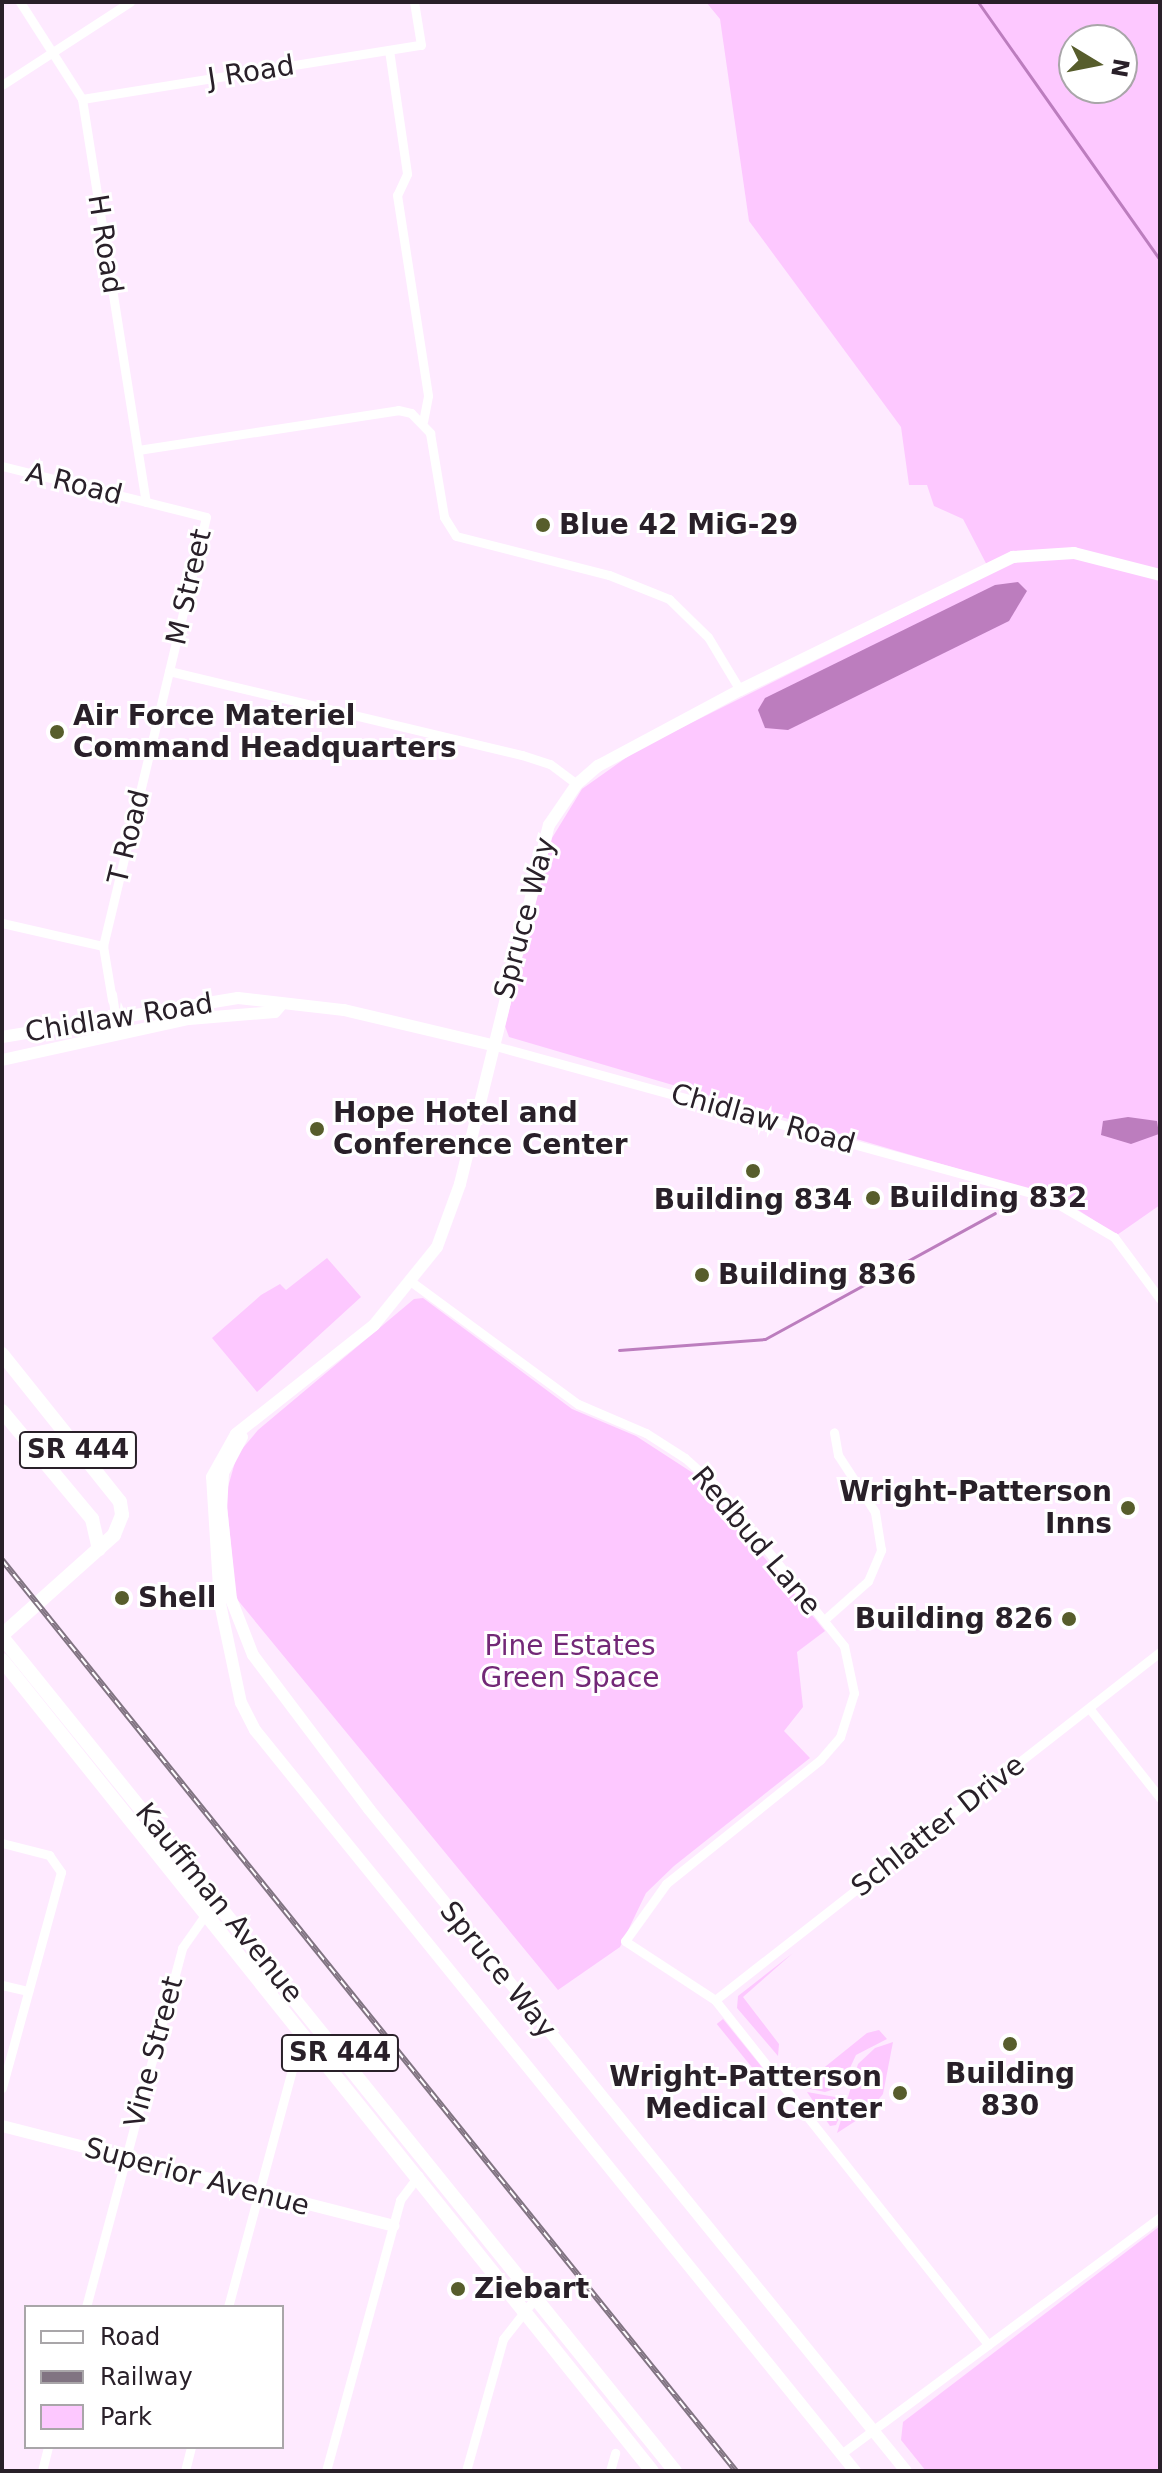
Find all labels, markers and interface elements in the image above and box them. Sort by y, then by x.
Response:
north arrow [1058,24,1138,104]
street label: J Road [205,49,297,95]
text: N [1106,57,1134,79]
street label: H Road [81,192,129,296]
street label: A Road [22,456,126,512]
place label: Blue 42 MiG-29 [559,508,798,542]
marker: Blue 42 MiG-29 [534,516,552,534]
street label: M Street [159,526,219,648]
place label: Air Force Materiel Command Headquarters [73,699,457,765]
marker: Air Force Materiel Command Headquarters [48,723,66,741]
street label: T Road [101,786,157,888]
street label: Spruce Way [487,834,563,1002]
street label: Chidlaw Road [23,987,215,1049]
street label: Chidlaw Road [667,1077,859,1161]
place label: Hope Hotel and Conference Center [333,1096,628,1162]
marker: Hope Hotel and Conference Center [308,1120,326,1138]
marker: Building 834 [744,1162,762,1180]
place label: Building 832 [889,1181,1087,1215]
place label: Building 834 [654,1183,852,1217]
marker: Building 832 [864,1189,882,1207]
place label: Building 836 [718,1258,916,1292]
marker: Building 836 [693,1266,711,1284]
road number: SR 444 [18,1428,138,1472]
street label: Redbud Lane [684,1460,828,1622]
place label: Wright-Patterson Inns [839,1475,1112,1541]
marker: Wright-Patterson Inns [1119,1499,1137,1517]
place label: Shell [138,1581,216,1615]
marker: Shell [113,1589,131,1607]
place label: Building 826 [855,1602,1053,1636]
marker: Building 826 [1060,1610,1078,1628]
park label: Pine Estates Green Space [480,1629,660,1695]
street label: Schlatter Drive [845,1748,1031,1904]
street label: Kauffman Avenue [128,1796,310,2010]
street label: Spruce Way [433,1895,563,2045]
street label: Vine Street [118,1973,190,2131]
road number: SR 444 [280,2031,400,2075]
marker: Building 830 [1001,2035,1019,2053]
place label: Building 830 [945,2057,1075,2123]
place label: Wright-Patterson Medical Center [609,2060,882,2126]
marker: Wright-Patterson Medical Center [889,2082,911,2104]
street label: Superior Avenue [81,2131,313,2223]
place label: Ziebart [474,2272,589,2306]
marker: Ziebart [449,2280,467,2298]
legend [24,2305,284,2449]
text: Road [100,2323,160,2351]
text: Railway [100,2363,193,2391]
text: Park [100,2403,152,2431]

